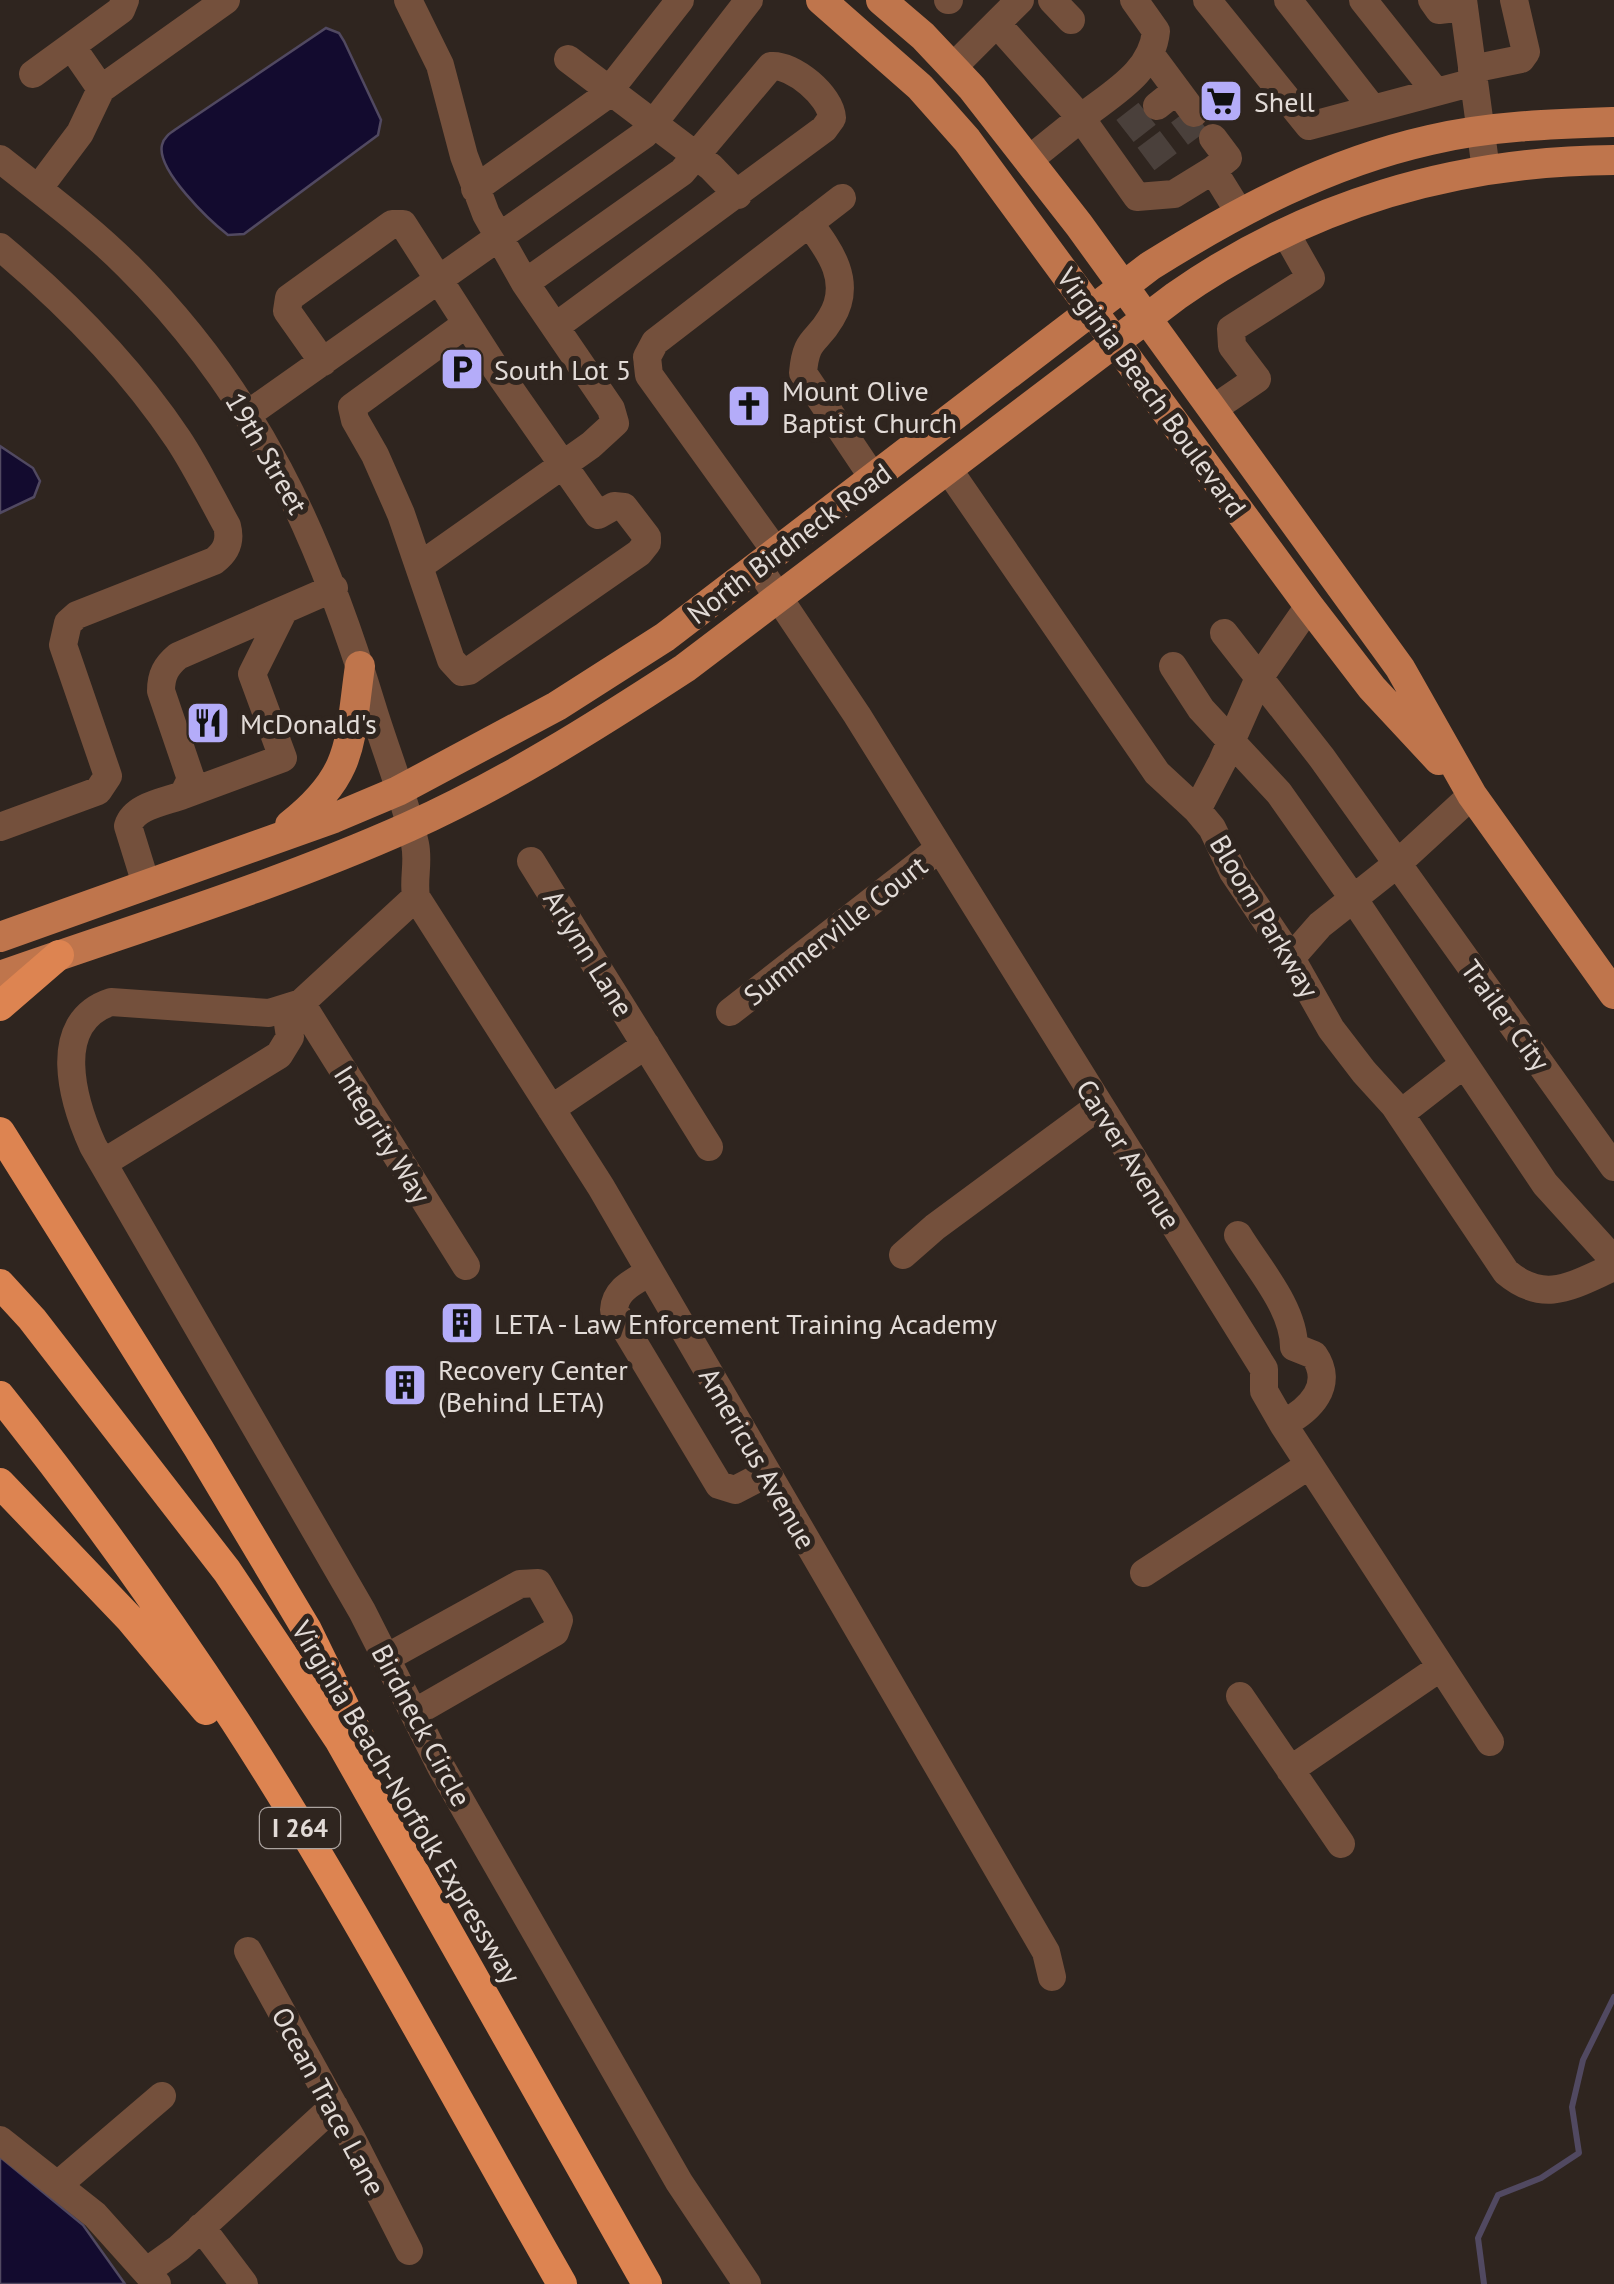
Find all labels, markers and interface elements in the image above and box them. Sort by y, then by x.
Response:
supermarket icon: Shell [1198,78,1244,124]
place label: Shell [1254,83,1315,120]
street label: Virginia Beach Boulevard [1048,259,1255,524]
parking icon: South Lot 5 [439,346,485,392]
place label: South Lot 5 [494,351,631,388]
place label: Mount Olive Baptist Church [782,372,957,441]
church icon: Mount Olive Baptist Church [726,383,772,429]
street label: 19th Street [217,386,317,521]
street label: North Birdneck Road [680,454,898,632]
restaurant icon: McDonald's [185,700,231,746]
place label: McDonald's [240,705,377,742]
street label: Bloom Parkway [1202,828,1328,1004]
street label: Summerville Court [736,846,935,1013]
street label: Arlynn Lane [536,883,642,1023]
street label: Trailer City [1453,952,1559,1078]
street label: Integrity Way [326,1058,440,1210]
street label: Carver Avenue [1068,1072,1190,1236]
building icon: LETA - Law Enforcement Training Academy [439,1300,485,1346]
place label: LETA - Law Enforcement Training Academy [494,1305,997,1342]
place label: Recovery Center (Behind LETA) [438,1351,628,1420]
street label: Americus Avenue [691,1360,825,1556]
building icon: Recovery Center (Behind LETA) [382,1362,428,1408]
street label: Virginia Beach-Norfolk Expressway [283,1613,530,1990]
street label: Birdneck Circle [364,1638,480,1812]
road number: I 264 [260,1808,340,1848]
street label: Ocean Trace Lane [264,2000,394,2202]

